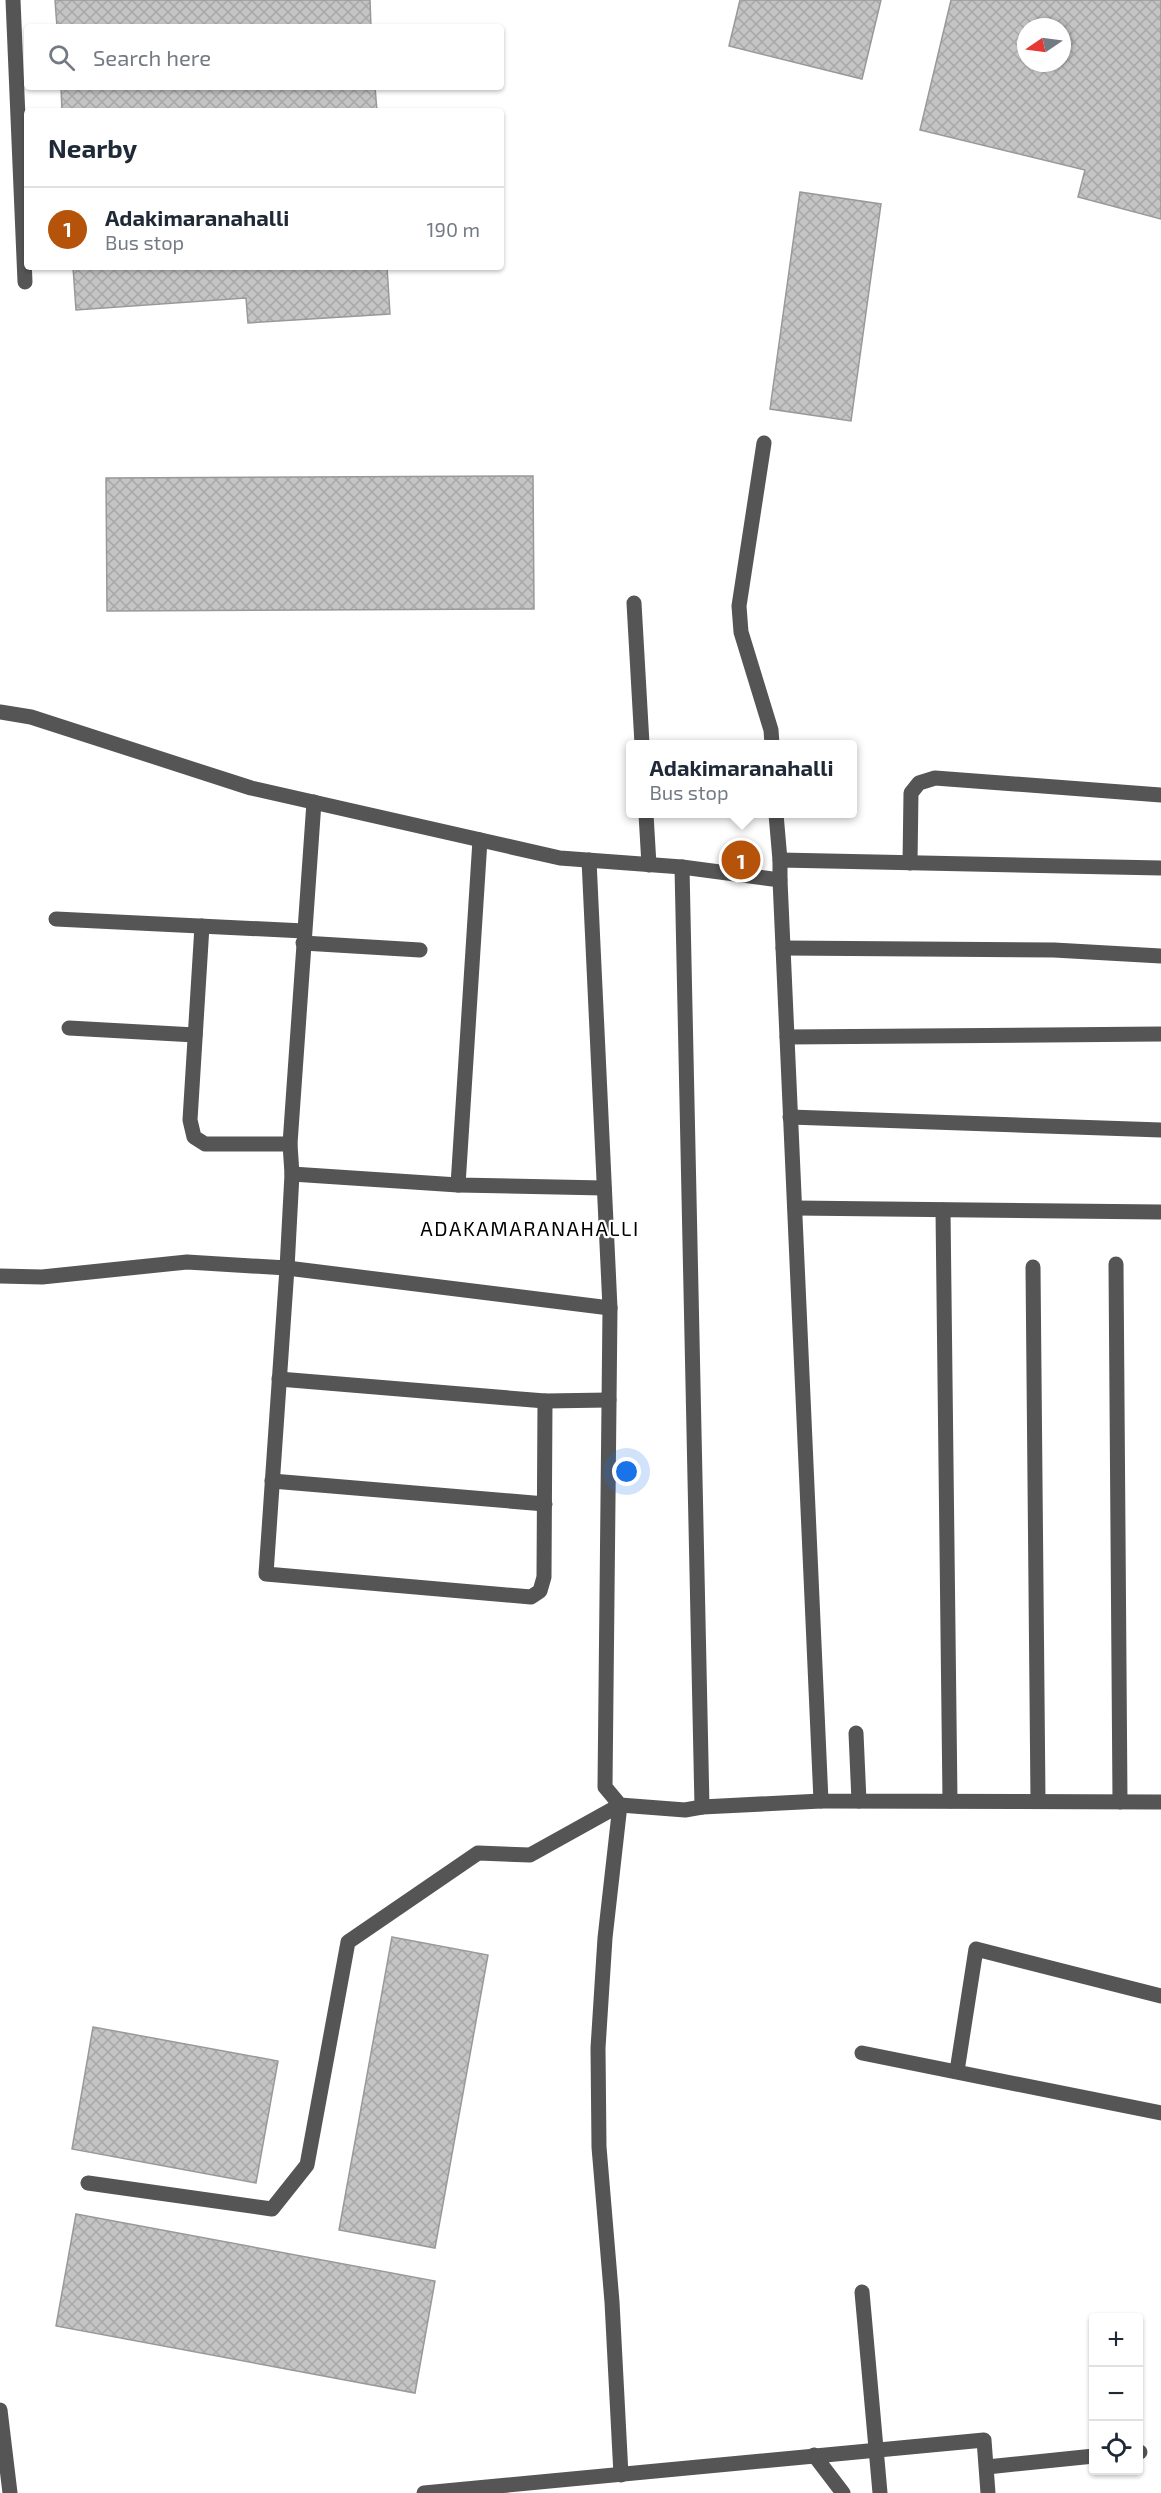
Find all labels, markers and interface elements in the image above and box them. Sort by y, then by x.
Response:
north arrow [1017,18,1071,72]
search box [24,24,504,90]
icon: search [45,41,78,74]
text: Search here [93,44,211,70]
text: Nearby [48,132,137,163]
text: Adakimaranahalli [105,204,289,230]
text: 1 [63,217,72,241]
text: 190 m [427,217,480,241]
text: Bus stop [105,230,184,254]
popup [626,740,857,818]
text: Adakimaranahalli [649,754,834,780]
text: Bus stop [649,780,729,804]
pin: 1 [722,838,760,882]
district label: ADAKAMARANAHALLI [420,1216,640,1240]
your location [612,1457,641,1486]
map controls [1089,2313,1143,2475]
button: + [1089,2313,1143,2367]
button: − [1089,2367,1143,2421]
button: locate [1089,2421,1143,2475]

